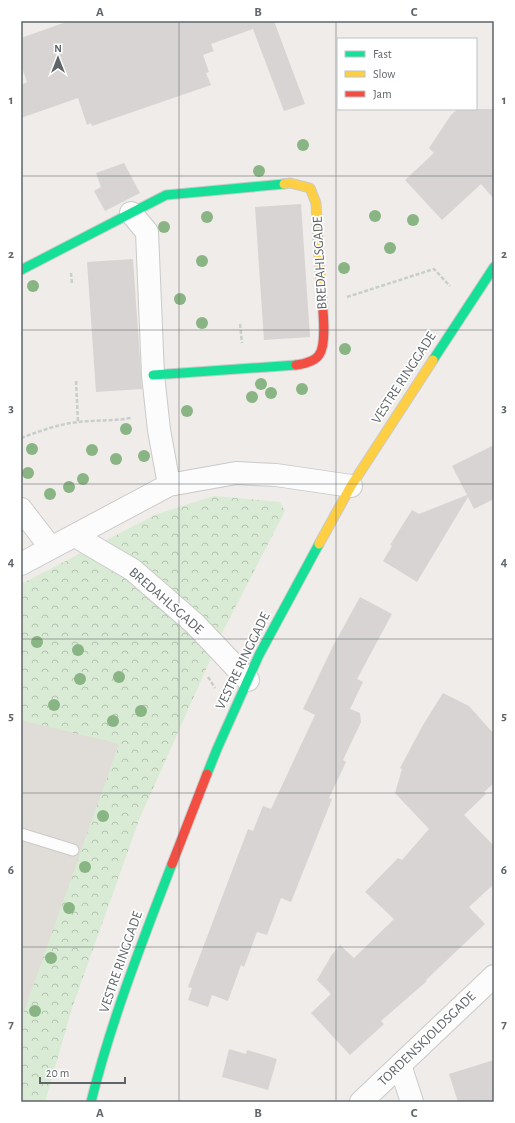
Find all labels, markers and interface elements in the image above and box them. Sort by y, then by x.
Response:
text: A [96,6,104,19]
text: B [254,6,262,19]
text: C [411,6,418,19]
north arrow [38,38,78,78]
legend [337,38,477,110]
text: N [54,43,62,54]
text: Fast [373,48,392,60]
text: Slow [373,68,395,80]
text: Jam [373,88,392,100]
text: 1 [9,94,13,107]
text: 1 [502,94,506,107]
street label: BREDAHLSGADE [311,216,329,310]
text: 2 [8,248,14,261]
text: 2 [501,248,507,261]
street label: VESTRE RINGGADE [369,329,439,426]
text: 3 [8,402,14,415]
text: 3 [501,402,507,415]
text: 4 [8,556,15,569]
text: 4 [501,556,508,569]
street label: BREDAHLSGADE [126,565,206,637]
street label: VESTRE RINGGADE [213,610,273,712]
text: 5 [8,710,14,723]
text: 5 [501,710,507,723]
text: 6 [8,864,14,877]
text: 6 [501,864,507,877]
street label: VESTRE RINGGADE [97,909,145,1015]
street label: TORDENSKJOLDSGADE [376,989,479,1089]
text: 7 [8,1018,14,1031]
text: 7 [501,1018,507,1031]
scale bar [40,1059,125,1085]
text: 20 m [46,1067,69,1079]
text: A [96,1107,104,1120]
text: B [254,1107,262,1120]
text: C [411,1107,418,1120]

